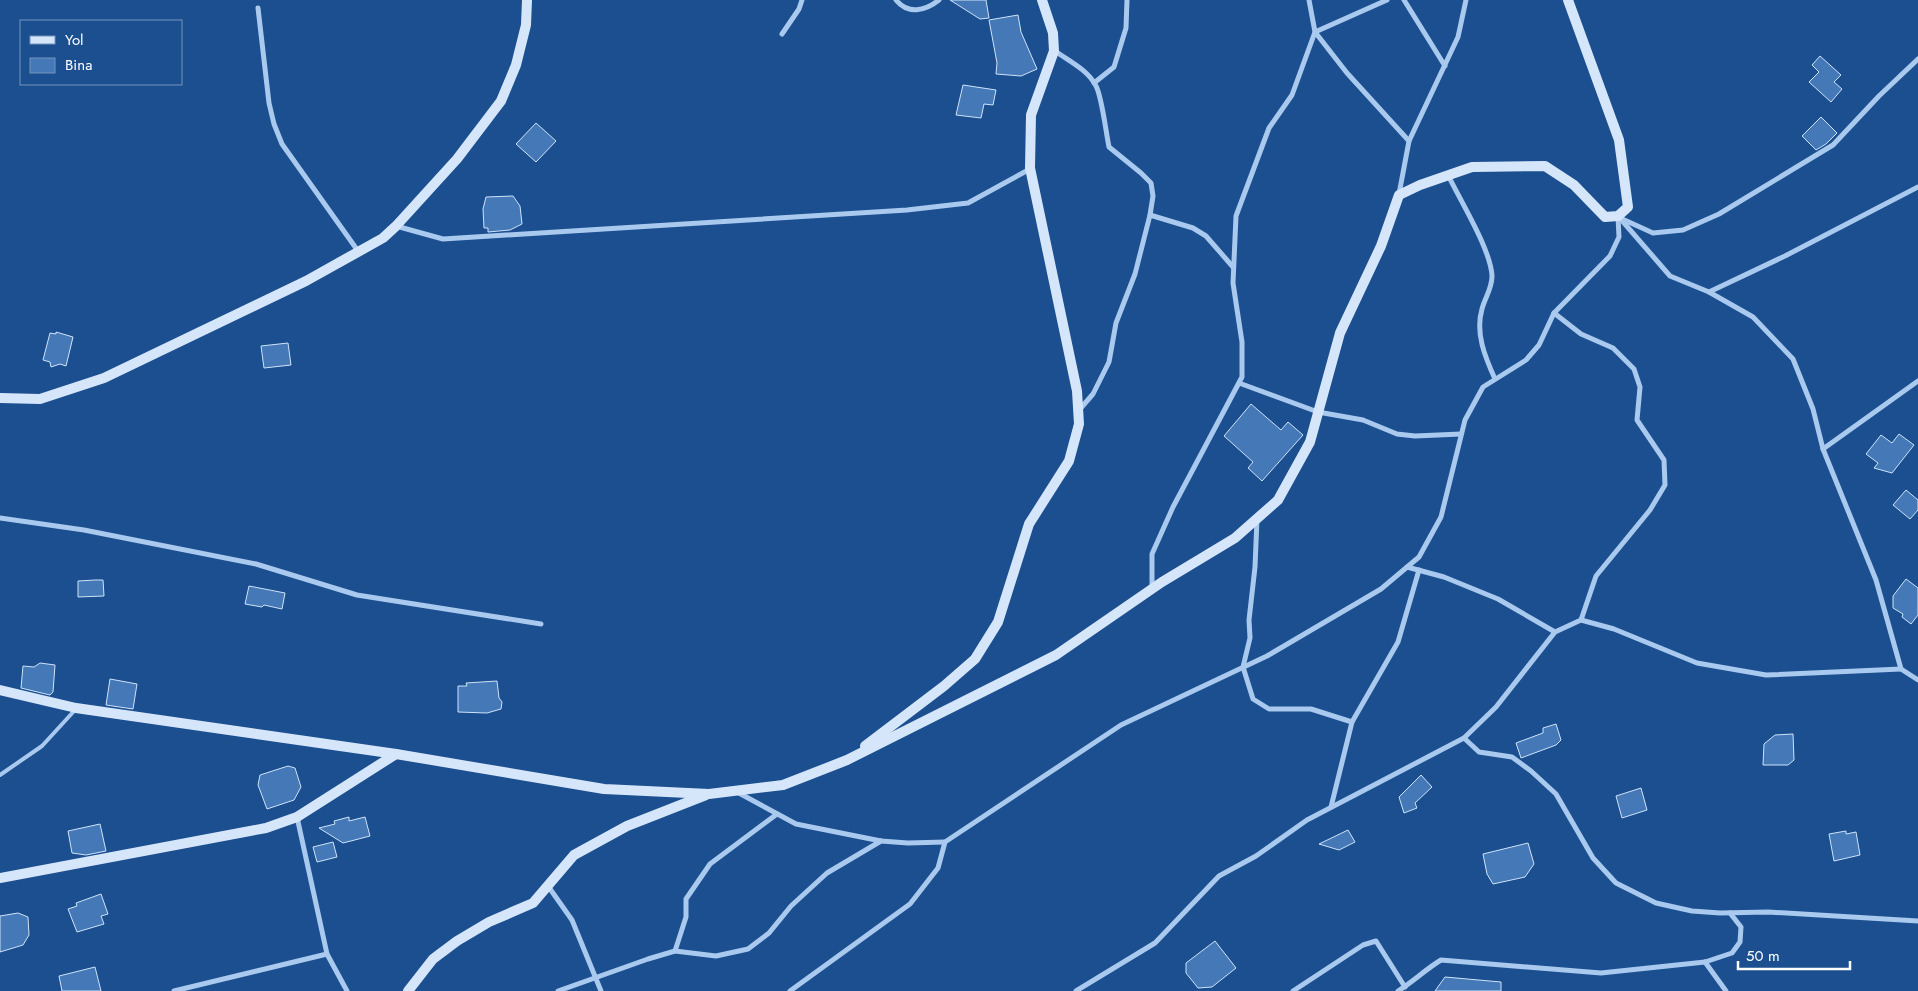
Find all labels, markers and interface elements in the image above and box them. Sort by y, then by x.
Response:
legend [20,20,182,85]
text: Yol [65,29,84,51]
text: Bina [65,54,92,76]
scale bar [1738,938,1850,970]
text: 50 m [1746,945,1780,967]

